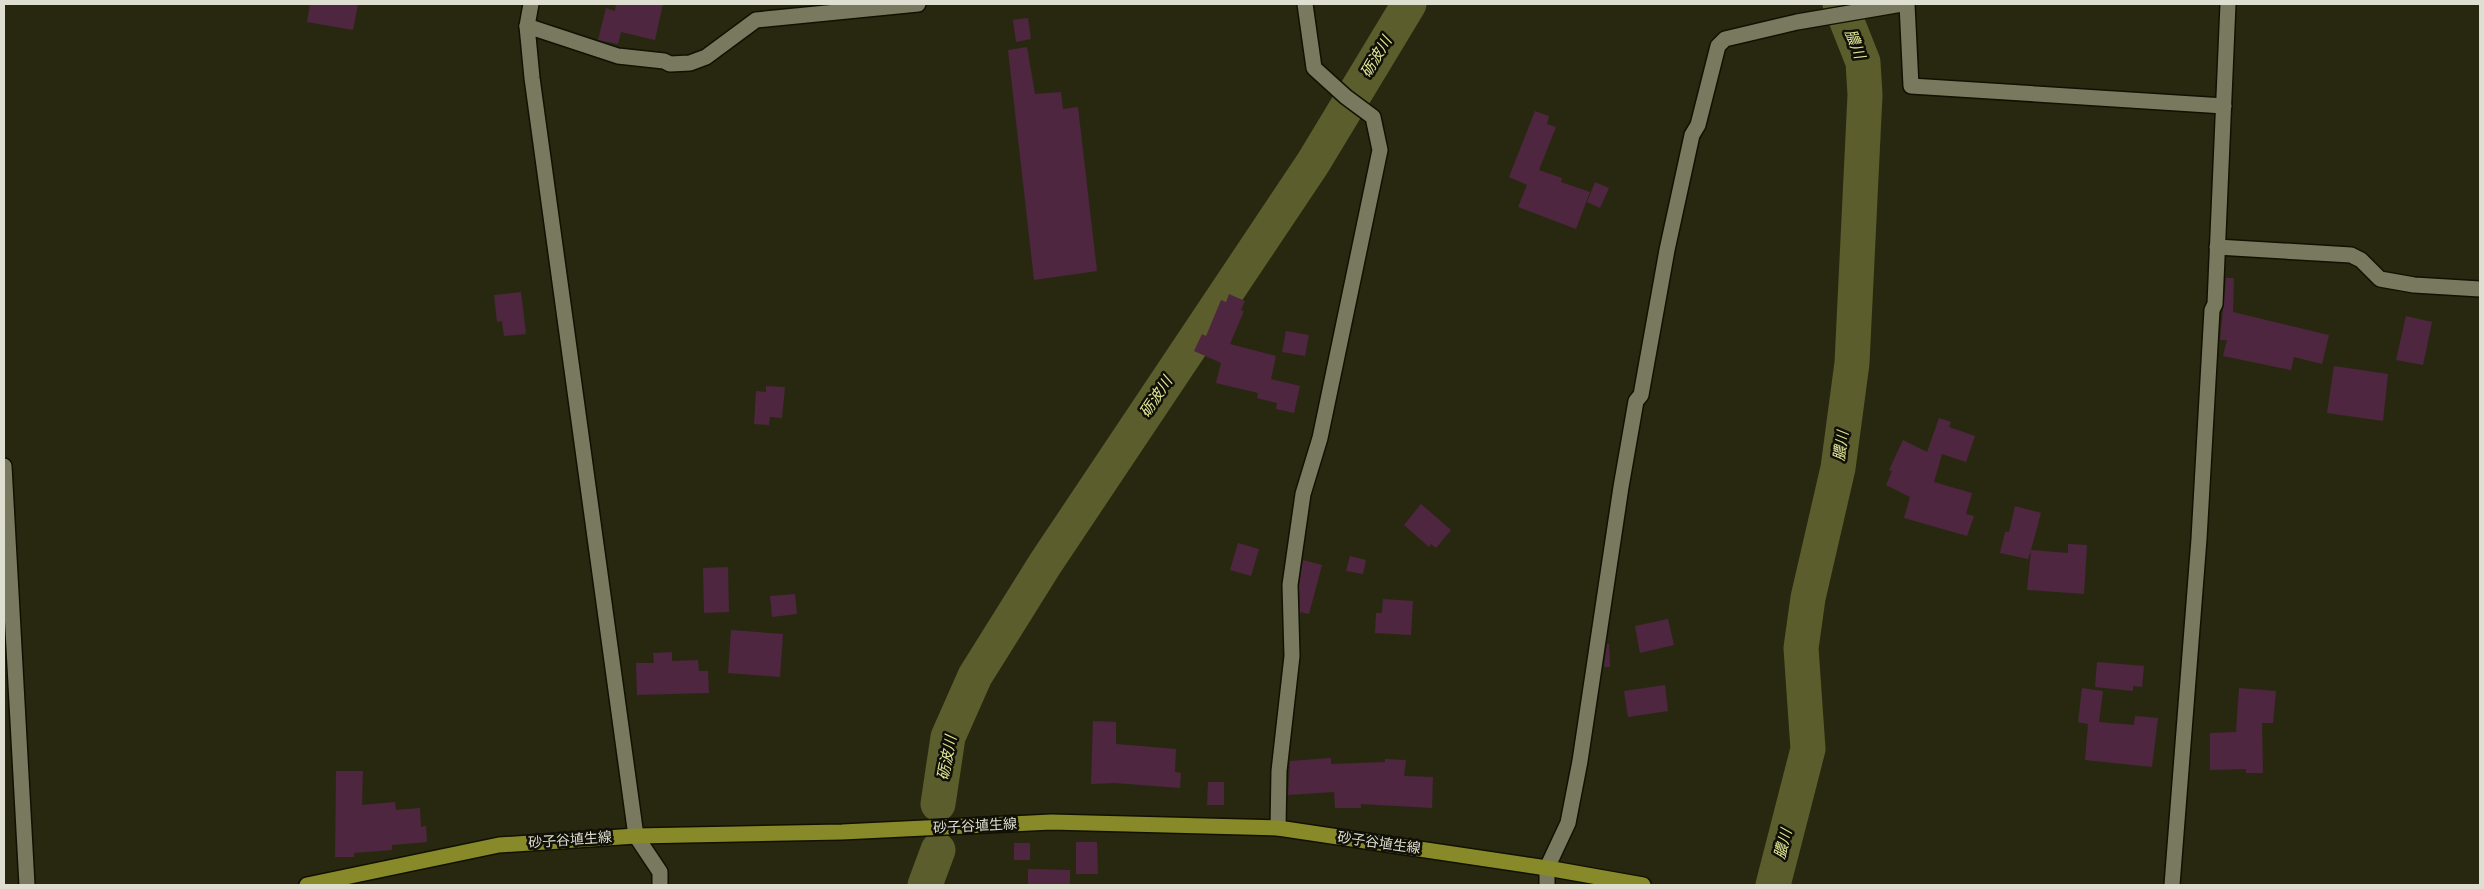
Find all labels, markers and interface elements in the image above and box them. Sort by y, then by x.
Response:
water label: 膿川 [1841,27,1869,63]
water label: 砺波川 [1357,31,1396,81]
water label: 砺波川 [1136,372,1177,421]
water label: 膿川 [1830,428,1852,462]
water label: 砺波川 [934,732,961,782]
street label: 砂子谷埴生線 [933,815,1017,837]
water label: 膿川 [1770,825,1796,861]
street label: 砂子谷埴生線 [528,829,612,851]
street label: 砂子谷埴生線 [1336,829,1422,857]

